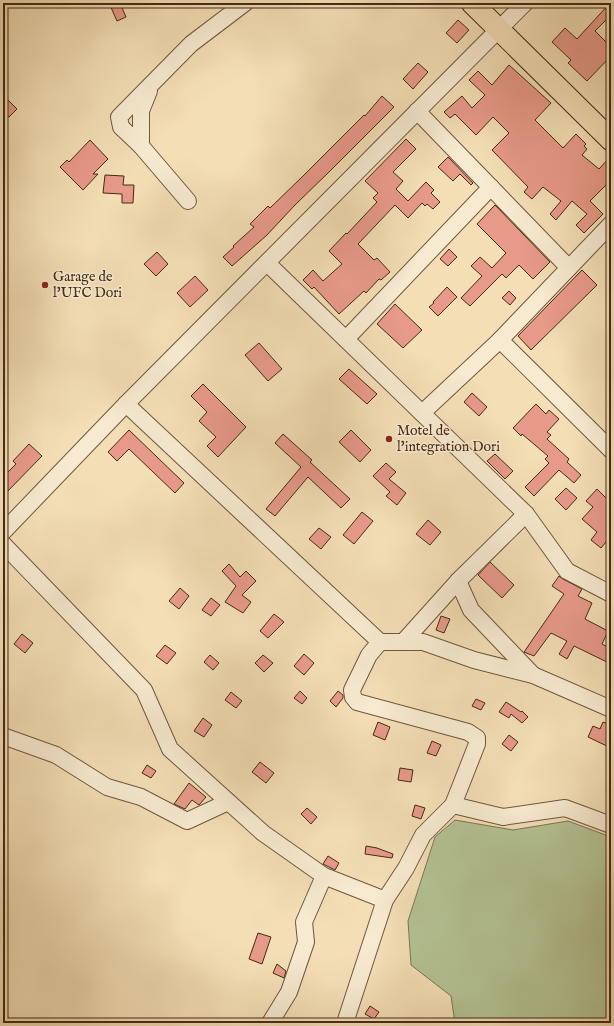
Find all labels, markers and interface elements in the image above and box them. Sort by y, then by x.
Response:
place label: Garage de l'UFC Dori [53,268,122,302]
marker: Garage de l'UFC Dori [40,280,50,290]
place label: Motel de l'integration Dori [397,422,500,456]
marker: Motel de l'integration Dori [384,434,394,444]

